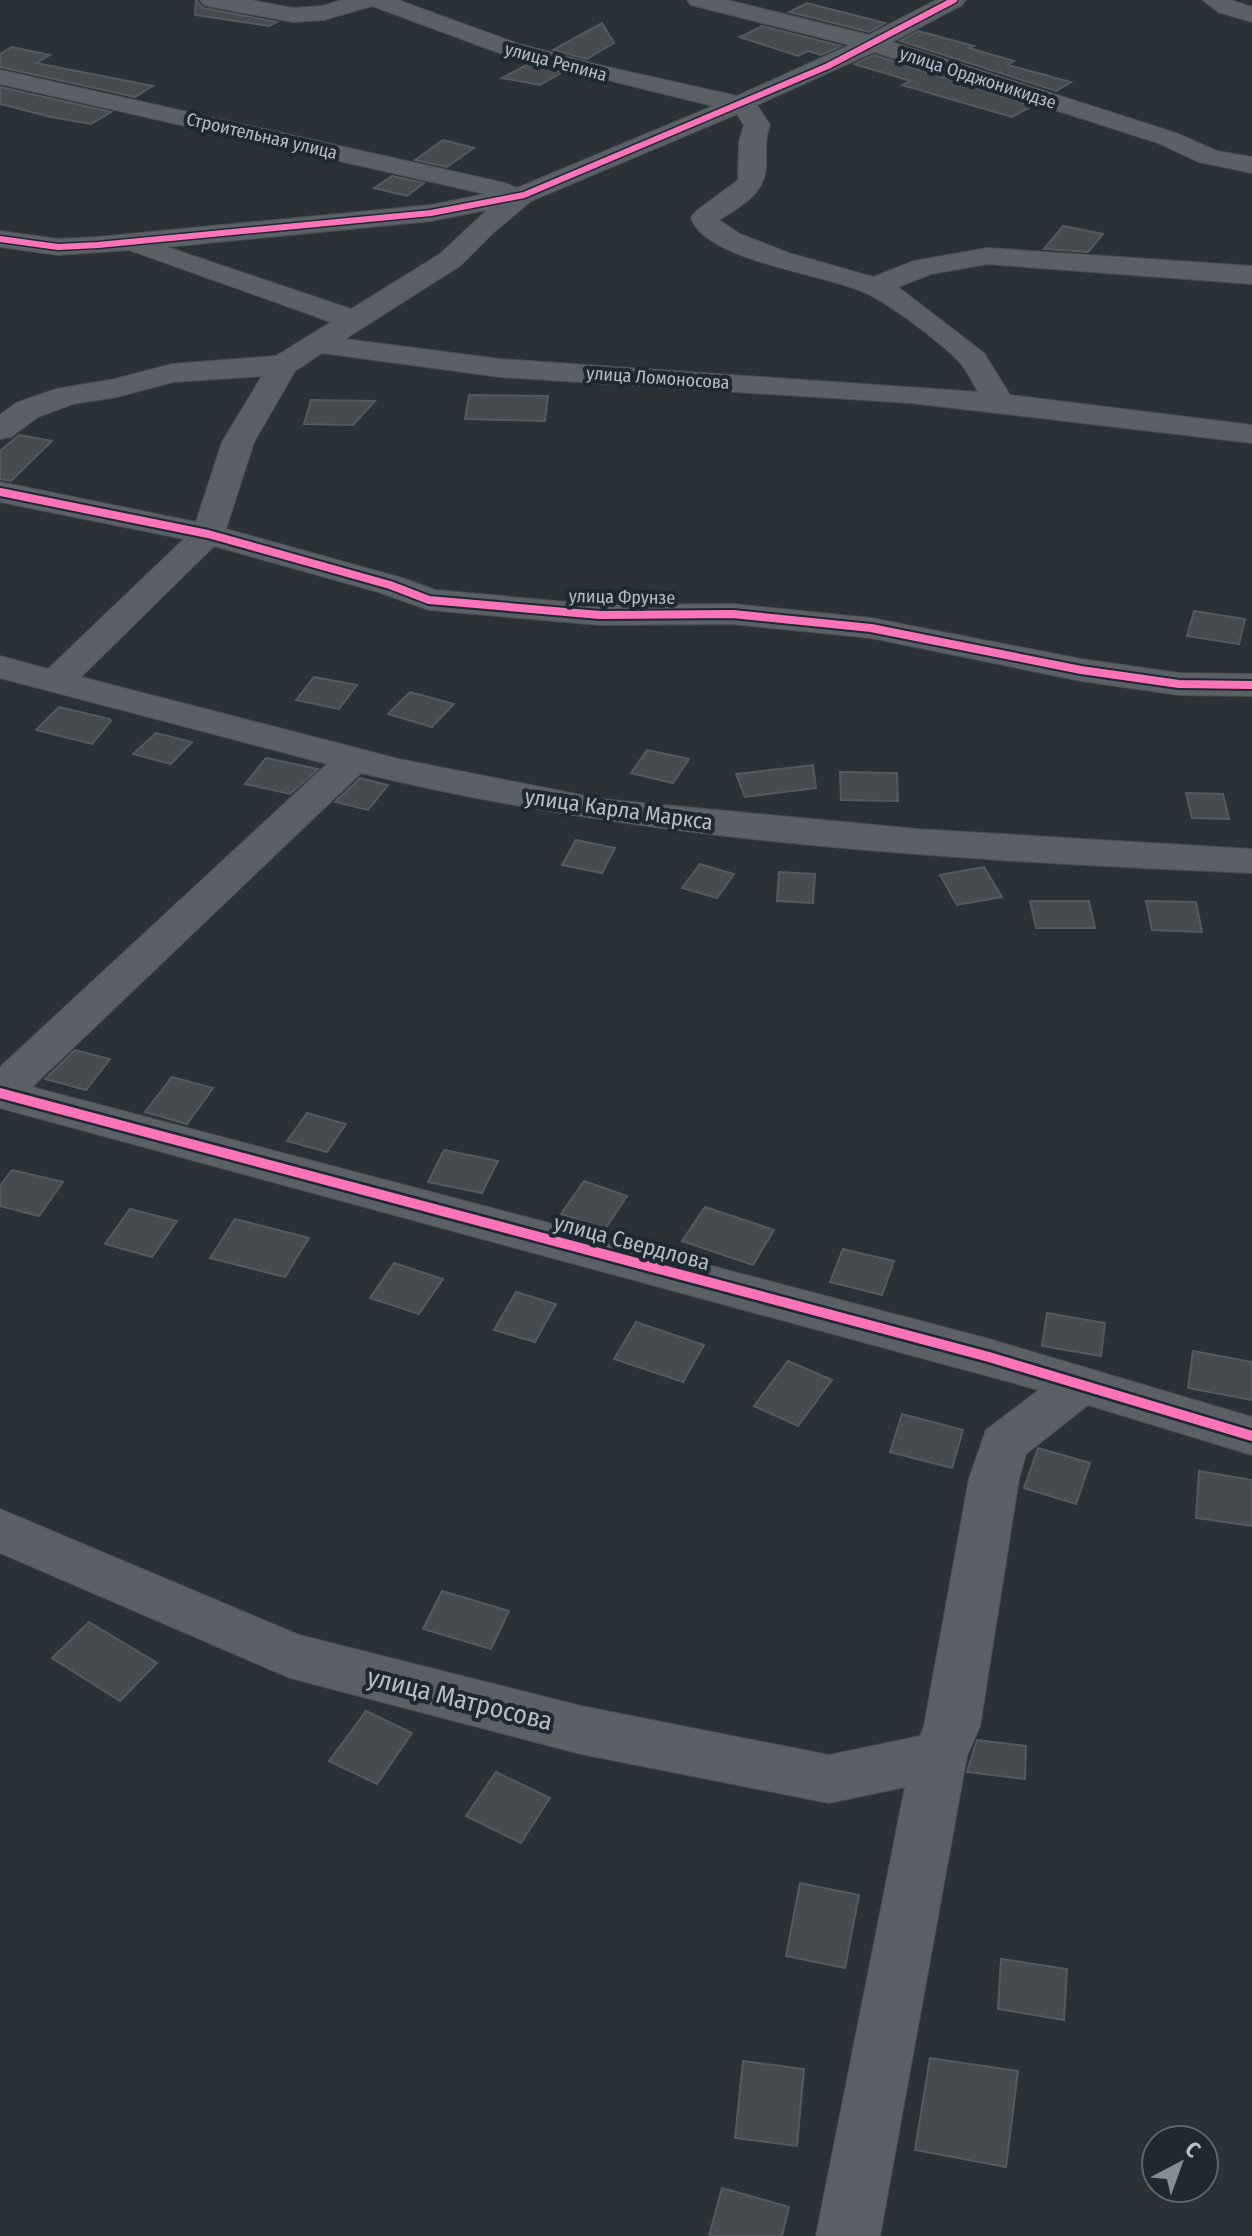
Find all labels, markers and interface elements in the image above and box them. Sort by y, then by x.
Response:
street label: улица Репина [503,38,610,86]
street label: улица Орджоникидзе [897,42,1059,114]
street label: Строительная улица [184,108,340,164]
street label: улица Ломоносова [586,362,730,394]
street label: улица Фрунзе [569,585,676,609]
street label: улица Карла Маркса [523,783,715,836]
street label: улица Свердлова [551,1209,713,1276]
street label: улица Матросова [364,1661,556,1737]
north arrow [1140,2124,1220,2204]
text: С [1180,2135,1206,2164]

